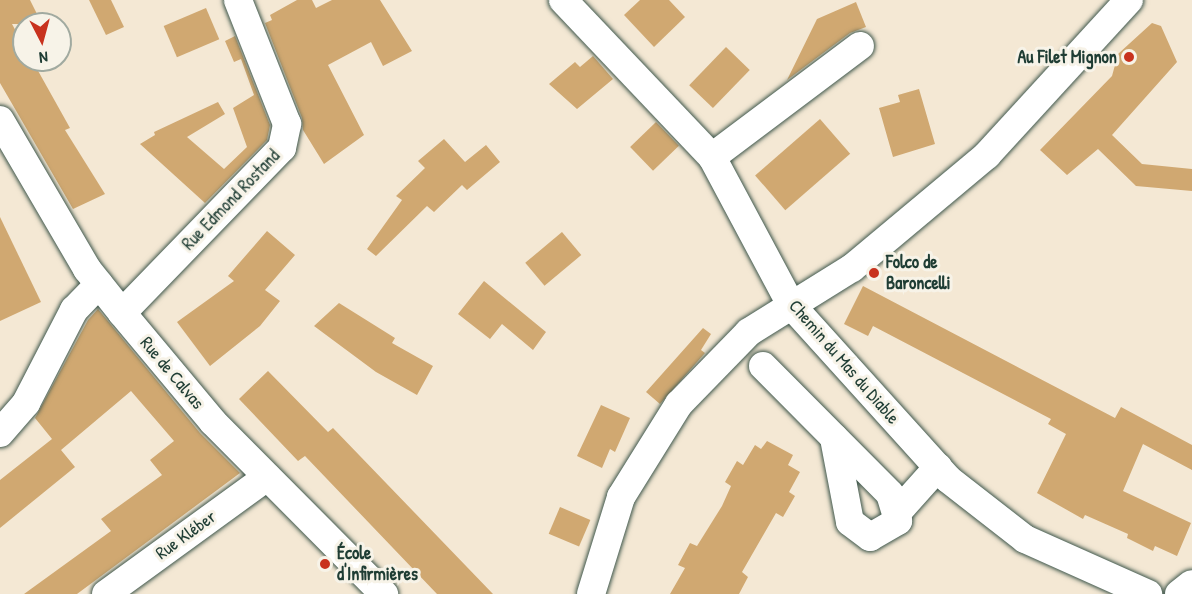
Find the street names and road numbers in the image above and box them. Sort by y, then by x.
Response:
street label: Rue Edmond Rostand [178,145,284,255]
street label: Chemin du Mas du Diable [784,295,904,429]
street label: Rue de Calvas [135,332,209,414]
street label: Rue Kléber [152,506,220,564]

